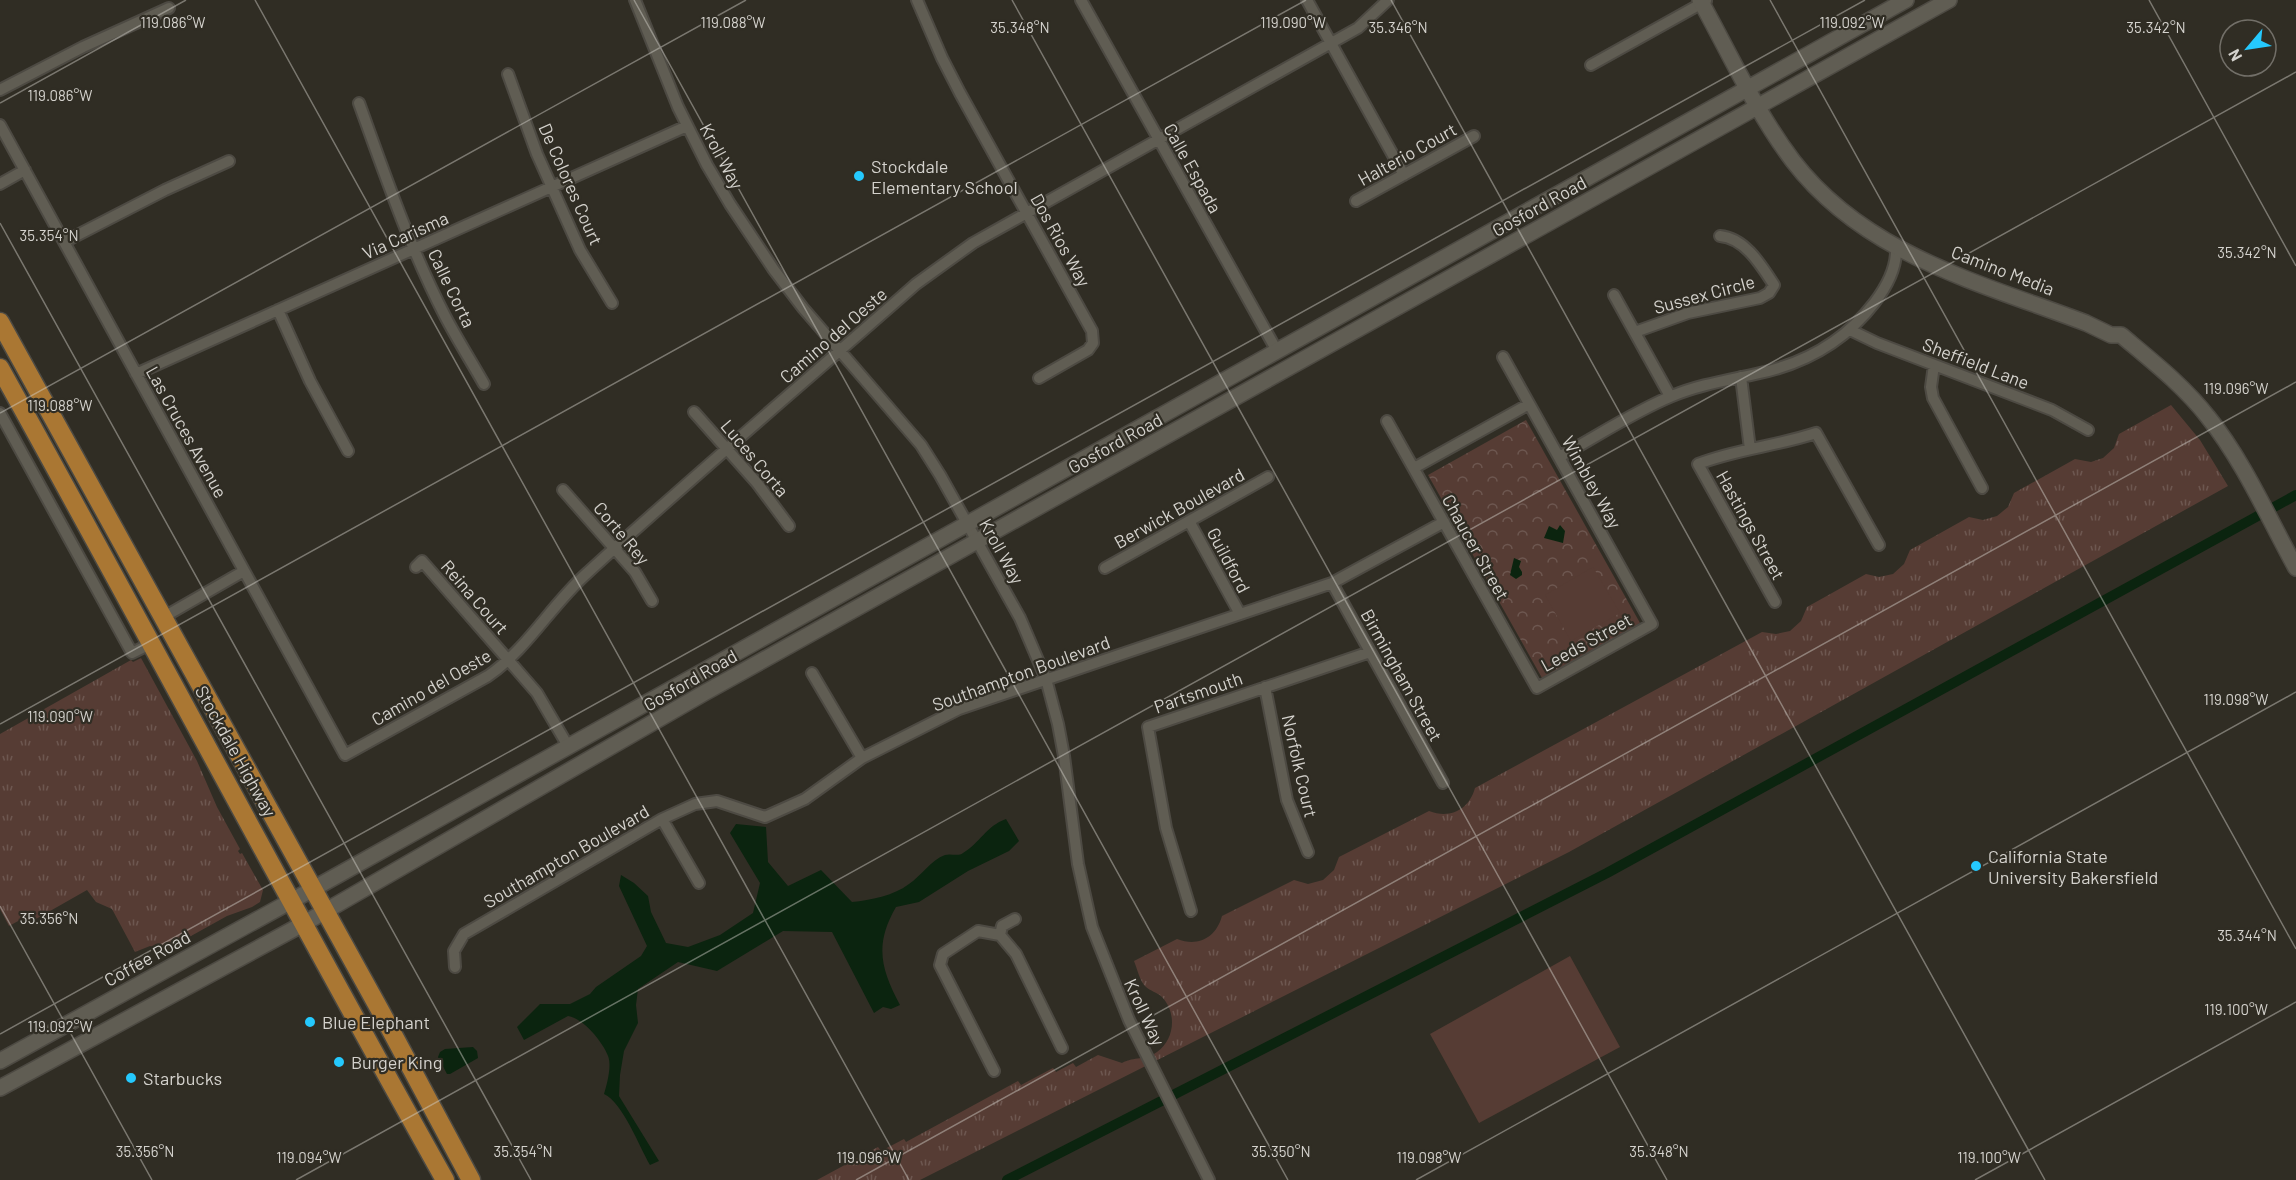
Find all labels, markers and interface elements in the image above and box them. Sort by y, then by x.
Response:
text: 119.086°W [141,13,205,31]
text: 119.088°W [700,13,766,31]
text: 119.090°W [1260,13,1326,31]
text: 119.092°W [1819,13,1885,31]
text: 35.348°N [990,18,1050,36]
text: 35.346°N [1368,18,1428,36]
text: 35.342°N [2126,18,2186,36]
north arrow [2218,18,2278,78]
text: N [2224,46,2245,65]
text: 119.086°W [28,86,92,104]
street label: Halterio Court [1354,118,1460,190]
street label: Kroll Way [696,119,748,193]
street label: Calle Espada [1159,119,1227,217]
street label: De Colores Court [534,120,608,248]
place label: Stockdale Elementary School [871,155,1018,198]
marker: Stockdale Elementary School [852,169,866,183]
street label: Gosford Road [1488,171,1590,241]
street label: Dos Rios Way [1026,190,1096,290]
street label: Via Carisma [359,206,451,264]
text: 35.354°N [19,226,79,244]
street label: Camino Media [1948,240,2058,300]
text: 35.342°N [2217,243,2277,261]
street label: Calle Corta [424,245,480,331]
street label: Sussex Circle [1651,270,1757,318]
street label: Camino del Oeste [775,282,891,388]
street label: Sheffield Lane [1920,333,2032,393]
street label: Las Cruces Avenue [142,362,232,502]
text: 119.096°W [2204,379,2268,397]
text: 119.088°W [27,396,93,414]
street label: Gosford Road [1064,408,1166,478]
street label: Luces Corta [716,415,794,501]
street label: Wimbley Way [1557,432,1627,532]
street label: Berwick Boulevard [1110,463,1248,553]
street label: Hastings Street [1712,467,1790,583]
street label: Chaucer Street [1438,490,1514,604]
street label: Corte Rey [589,497,655,569]
street label: Kroll Way [975,514,1029,588]
street label: Guildford [1203,524,1255,596]
street label: Reina Court [437,555,513,639]
street label: Birmingham Street [1357,605,1447,745]
street label: Leeds Street [1537,608,1635,676]
street label: Southampton Boulevard [929,631,1113,715]
street label: Camino del Oeste [367,644,495,730]
street label: Gosford Road [639,644,741,716]
street label: Partsmouth [1151,667,1245,717]
street label: Stockdale Highway [191,682,281,820]
text: 119.098°W [2203,690,2269,708]
text: 119.090°W [27,707,93,725]
street label: Norfolk Court [1278,713,1322,819]
street label: Southampton Boulevard [479,800,653,912]
place label: California State University Bakersfield [1988,845,2158,888]
marker: California State University Bakersfield [1969,859,1983,873]
text: 35.356°N [20,909,78,927]
street label: Coffee Road [100,925,194,991]
text: 35.344°N [2217,926,2277,944]
street label: Kroll Way [1120,975,1170,1049]
text: 119.100°W [2204,1000,2268,1018]
place label: Blue Elephant [322,1011,430,1033]
marker: Blue Elephant [303,1015,317,1029]
text: 119.092°W [27,1017,93,1035]
place label: Burger King [351,1051,442,1073]
marker: Burger King [332,1055,346,1069]
place label: Starbucks [143,1067,222,1089]
marker: Starbucks [124,1071,138,1085]
text: 35.356°N [116,1142,174,1160]
text: 35.354°N [493,1142,553,1160]
text: 35.350°N [1251,1142,1311,1160]
text: 35.348°N [1629,1142,1689,1160]
text: 119.094°W [276,1148,342,1166]
text: 119.096°W [837,1148,901,1166]
text: 119.098°W [1396,1148,1462,1166]
text: 119.100°W [1957,1148,2021,1166]

